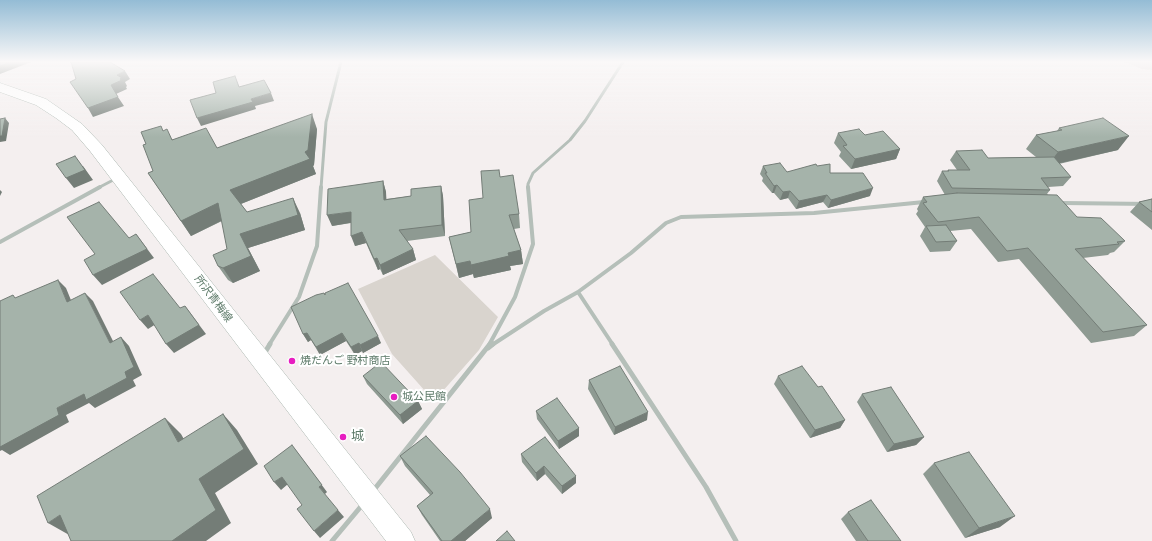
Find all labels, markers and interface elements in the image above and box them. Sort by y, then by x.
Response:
street label: 所沢青梅線 [191,273,235,325]
place label: 焼だんご 野村商店 [300,354,390,368]
marker: 焼だんご 野村商店 [287,356,297,366]
place label: 城公民館 [402,390,446,404]
marker: 城公民館 [389,392,399,402]
place label: 城 [351,429,364,445]
marker: 城 [338,432,348,442]

